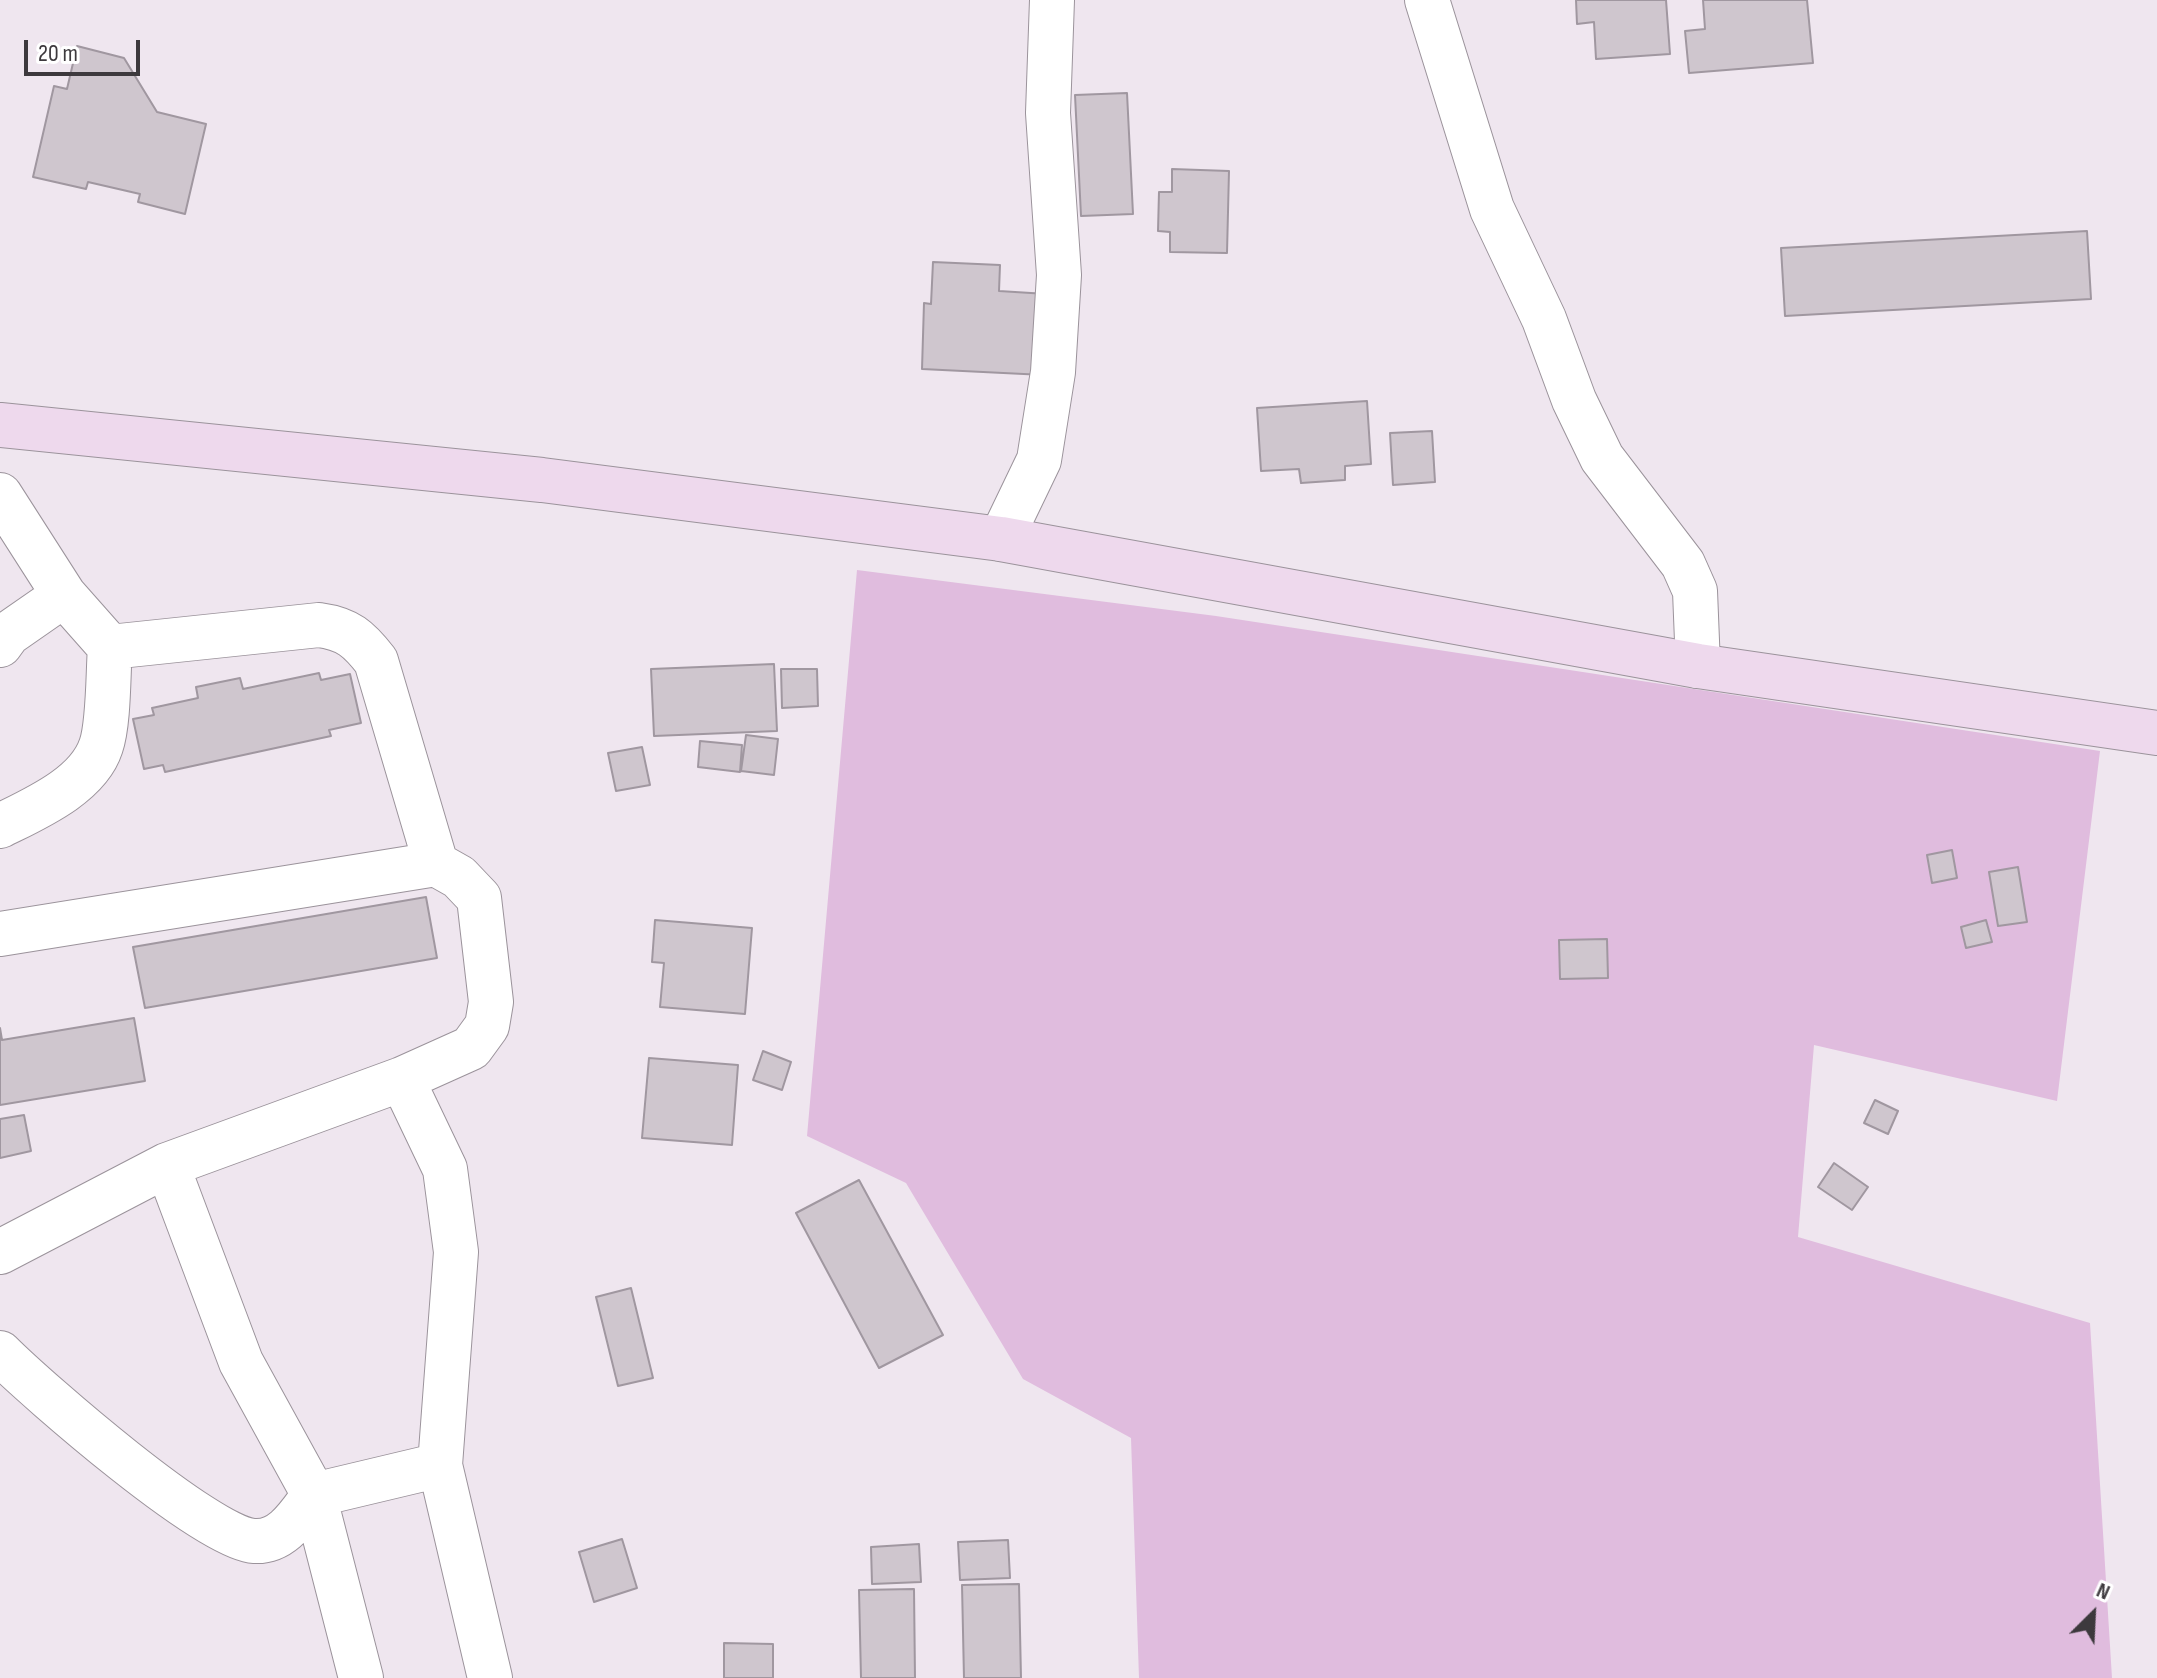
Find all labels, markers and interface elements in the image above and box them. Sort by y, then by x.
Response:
scale bar [28,24,144,74]
text: 20 m [38,39,78,68]
north arrow [2053,1574,2133,1654]
text: N [2092,1577,2114,1606]

